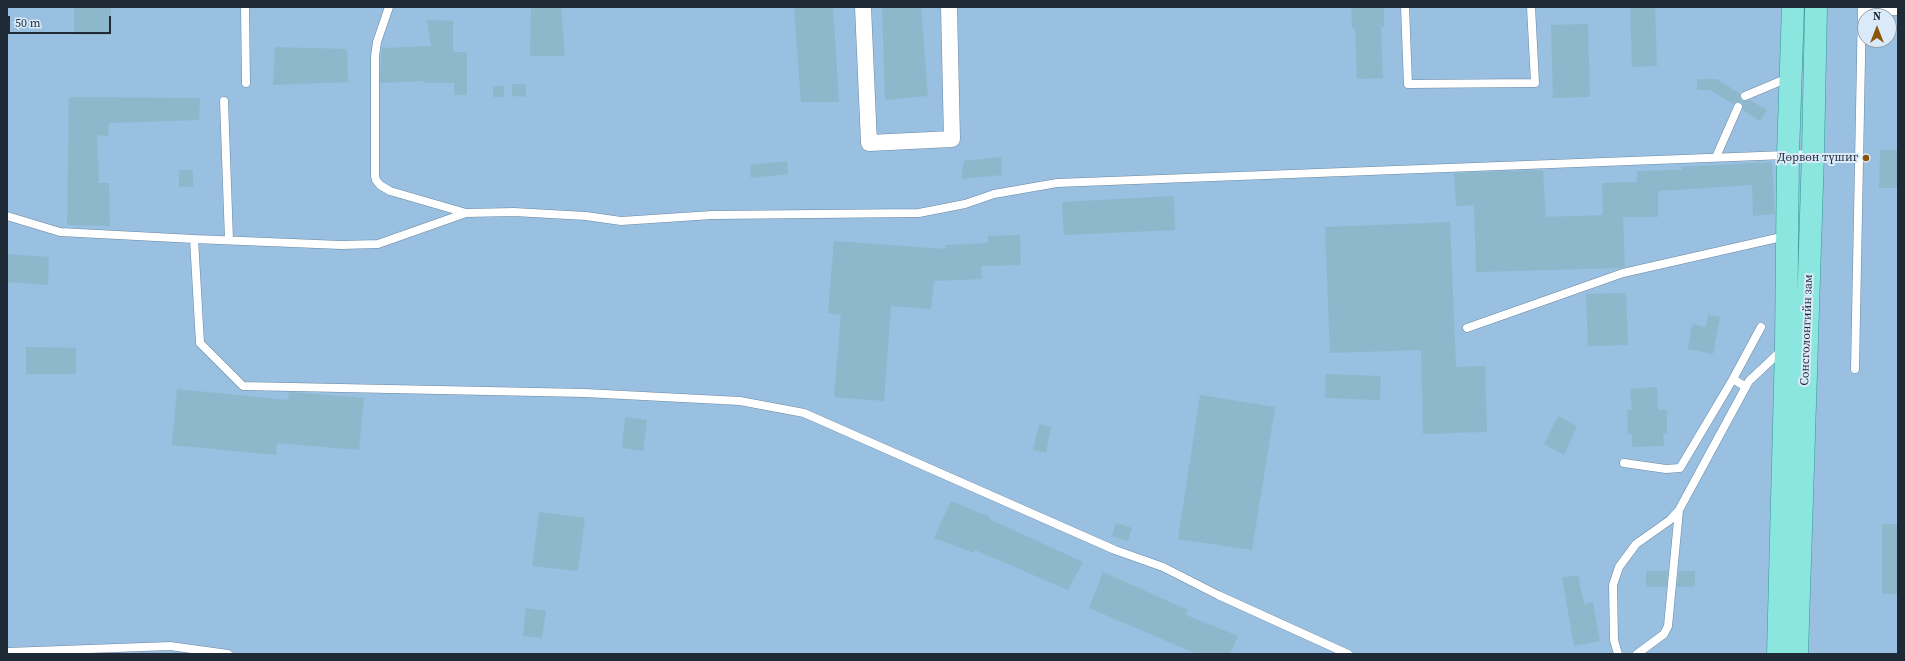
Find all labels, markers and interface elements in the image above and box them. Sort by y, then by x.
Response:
scale bar [10,8,113,34]
north arrow [1857,8,1897,48]
text: N [1873,9,1881,24]
text: 50 m [15,15,41,31]
place label: Дөрвөн түшиг [1777,151,1858,165]
marker: Дөрвөн түшиг [1861,153,1871,163]
street label: Сонсголонгийн зам [1798,274,1816,386]

